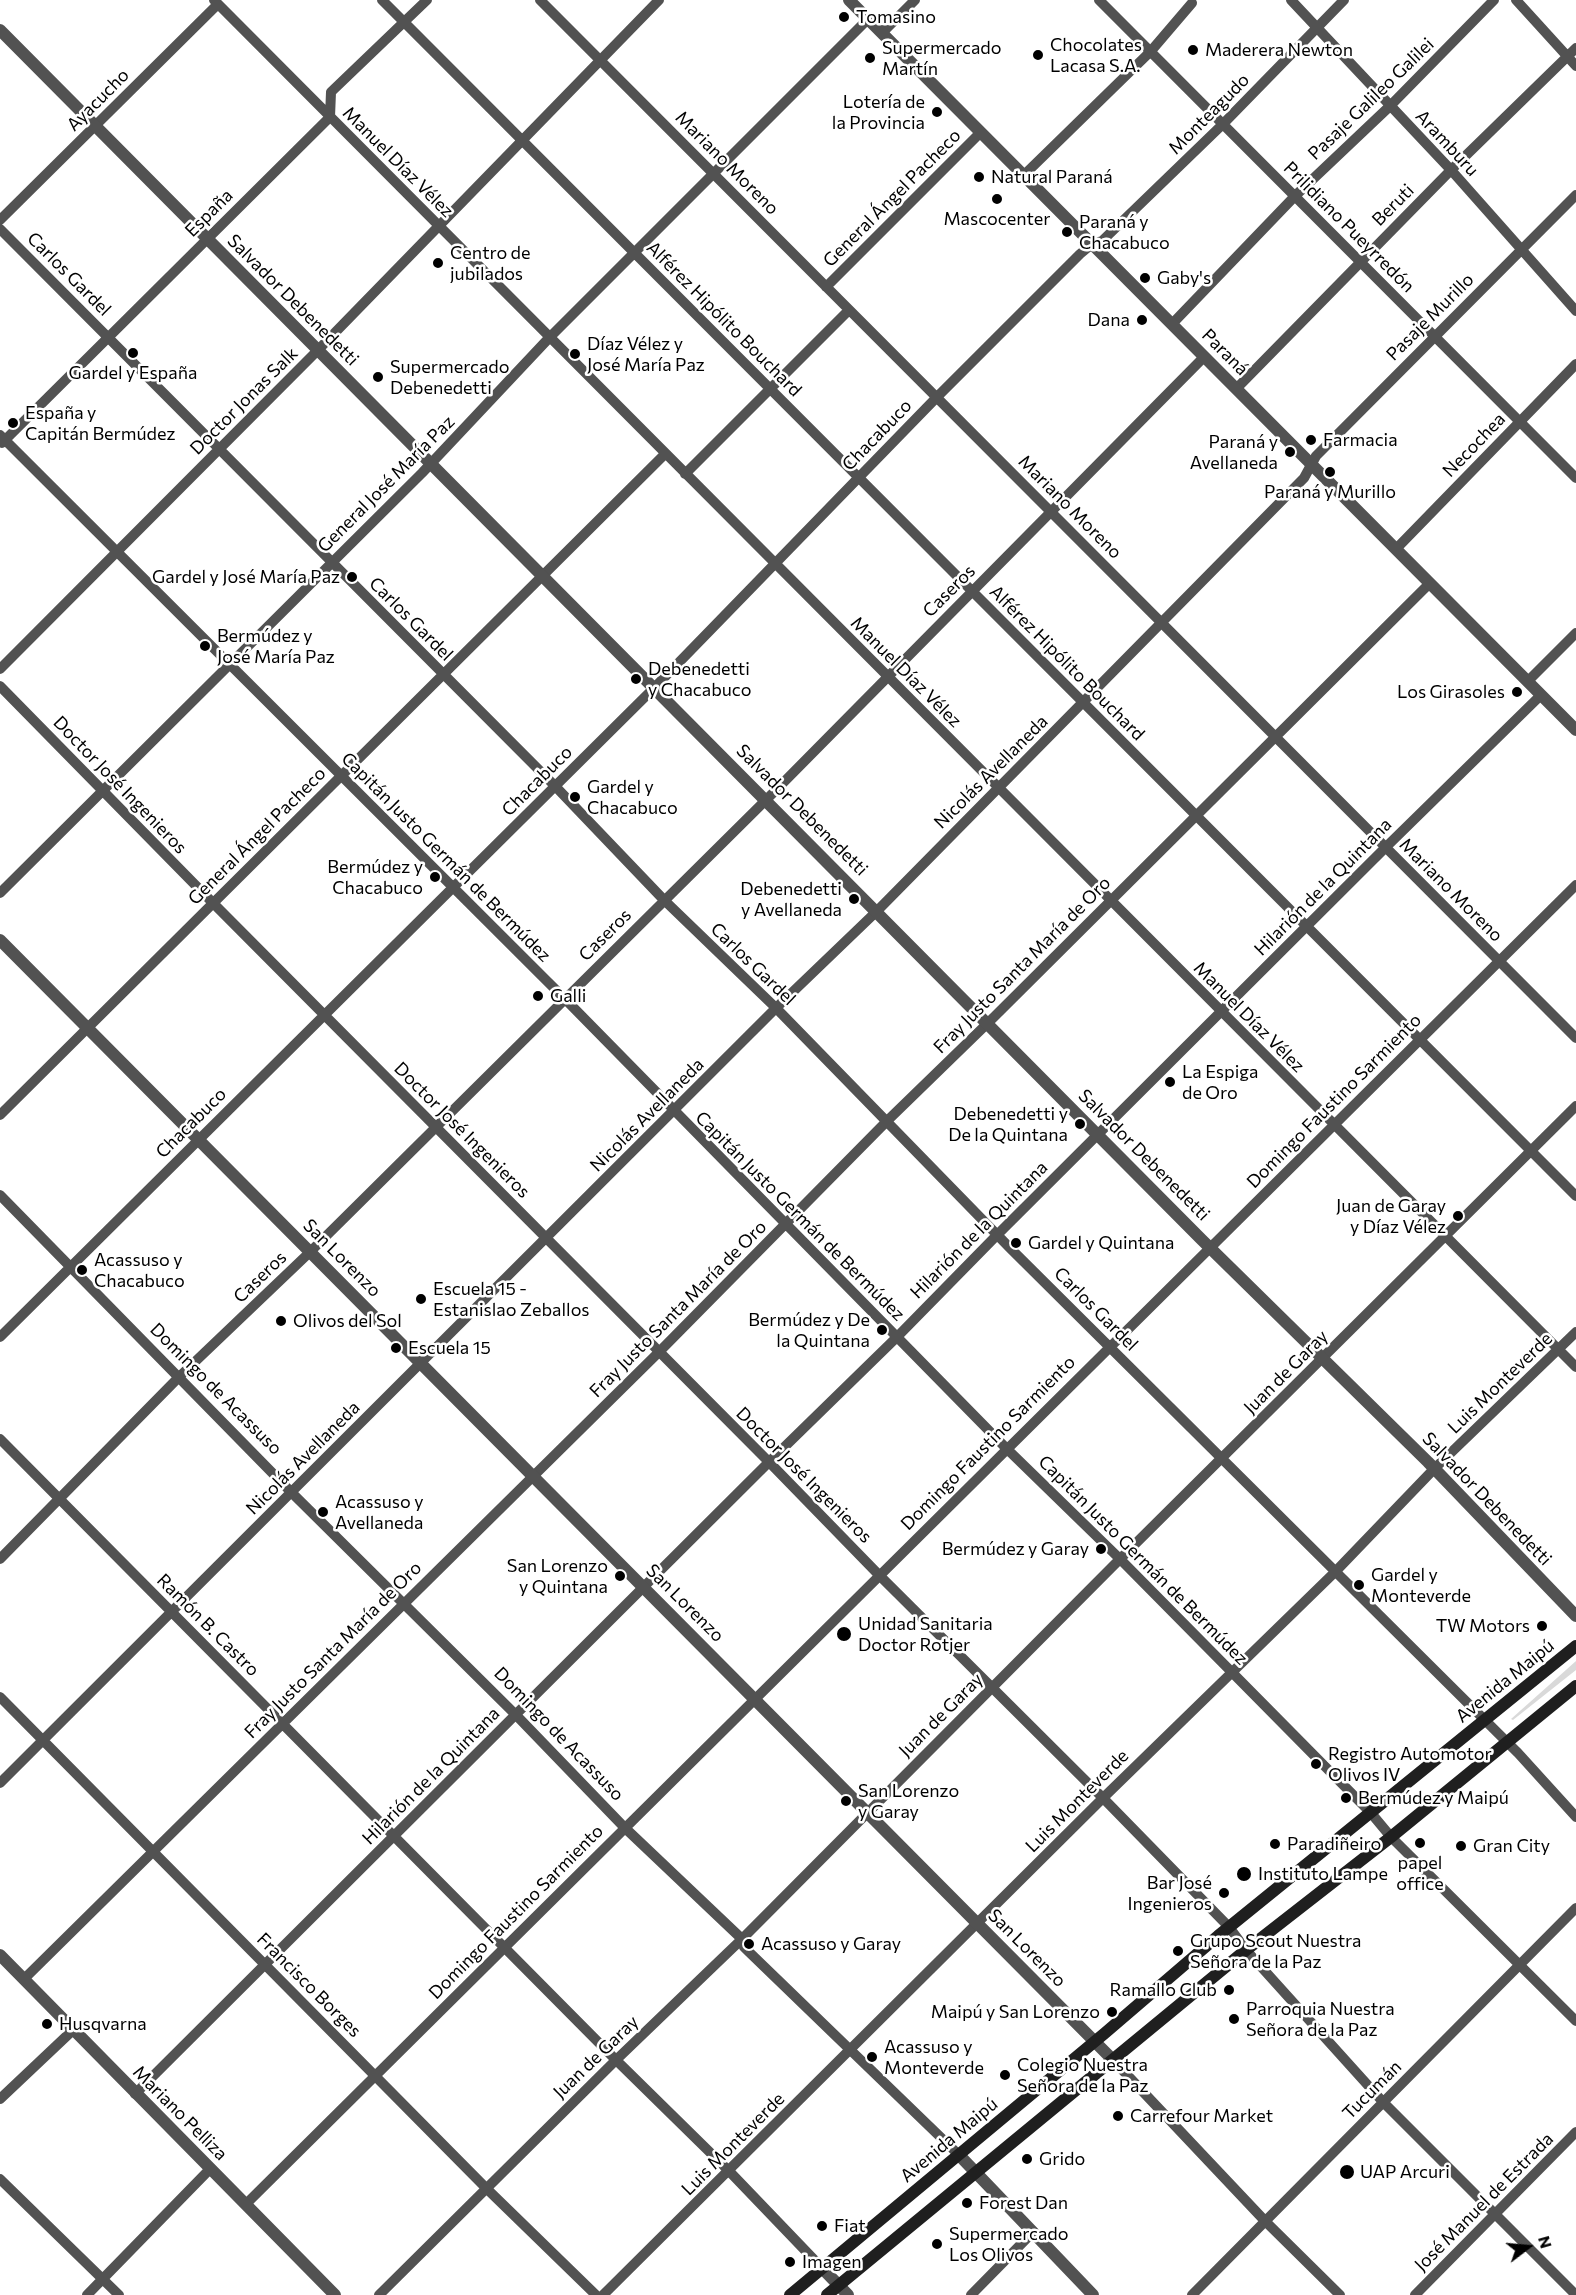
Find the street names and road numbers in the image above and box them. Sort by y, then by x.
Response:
street label: Pasaje Galileo Galilei [1304,33,1438,165]
street label: Ayacucho [62,64,134,136]
street label: Monteagudo [1164,69,1254,159]
street label: Manuel Díaz Vélez [338,102,458,222]
street label: Aramburu [1411,105,1483,181]
street label: Mariano Moreno [671,107,783,219]
street label: General Ángel Pacheco [819,125,965,271]
street label: Prilidiano Pueyrredón [1279,157,1419,297]
street label: Beruti [1368,180,1418,230]
street label: España [181,185,237,241]
street label: Carlos Gardel [23,228,115,320]
street label: Salvador Debenedetti [223,230,363,370]
street label: Alférez Hipólito Bouchard [642,237,806,401]
street label: Pasaje Murillo [1382,269,1478,365]
street label: Paraná [1197,324,1253,380]
street label: Doctor Jonas Salk [186,343,302,459]
street label: Chacabuco [838,395,916,475]
street label: Necochea [1438,408,1510,482]
street label: General José María Paz [313,411,459,557]
street label: Mariano Moreno [1014,451,1126,563]
street label: Caseros [918,560,980,622]
street label: Carlos Gardel [365,573,457,665]
street label: Alférez Hipólito Bouchard [985,581,1149,745]
street label: Manuel Díaz Vélez [846,612,966,732]
street label: Nicolás Avellaneda [930,711,1052,833]
street label: Doctor José Ingenieros [49,712,191,858]
street label: Salvador Debenedetti [732,740,872,880]
street label: Chacabuco [497,741,577,821]
street label: Capitán Justo Germán de Bermúdez [337,748,555,966]
street label: General Ángel Pacheco [184,763,330,909]
street label: Hilarión de la Quintana [1250,814,1396,960]
street label: Mariano Moreno [1395,834,1507,946]
street label: Fray Justo Santa María de Oro [929,872,1115,1058]
street label: Caseros [574,904,636,966]
street label: Carlos Gardel [706,918,800,1010]
street label: Manuel Díaz Vélez [1189,957,1309,1077]
street label: Domingo Faustino Sarmiento [1242,1009,1426,1193]
street label: Nicolás Avellaneda [586,1054,708,1176]
street label: Doctor José Ingenieros [390,1058,534,1202]
street label: Chacabuco [151,1083,231,1163]
street label: Salvador Debenedetti [1074,1085,1214,1225]
street label: Capitán Justo Germán de Bermúdez [691,1107,909,1325]
street label: Hilarión de la Quintana [906,1157,1052,1303]
street label: San Lorenzo [299,1215,385,1301]
street label: Fray Justo Santa María de Oro [585,1216,771,1402]
street label: Caseros [229,1247,291,1307]
street label: Carlos Gardel [1050,1263,1142,1355]
street label: Domingo de Acassuso [146,1319,286,1459]
street label: Juan de Garay [1239,1325,1333,1419]
street label: Luis Monteverde [1443,1328,1557,1438]
street label: Domingo Faustino Sarmiento [896,1351,1080,1535]
street label: Nicolás Avellaneda [242,1397,364,1519]
street label: Doctor José Ingenieros [732,1403,876,1547]
street label: Salvador Debenedetti [1418,1428,1556,1570]
street label: Capitán Justo Germán de Bermúdez [1034,1451,1252,1669]
street label: Fray Justo Santa María de Oro [240,1557,426,1743]
street label: San Lorenzo [642,1560,728,1646]
street label: Ramón B. Castro [152,1569,264,1681]
street label: Avenida Maipú [1452,1635,1558,1727]
street label: Domingo de Acassuso [490,1663,628,1805]
street label: Juan de Garay [894,1668,988,1762]
street label: Hilarión de la Quintana [358,1703,504,1849]
street label: Luis Monteverde [1021,1745,1133,1857]
street label: Domingo Faustino Sarmiento [424,1820,608,2004]
street label: San Lorenzo [984,1905,1070,1991]
street label: Francisco Borges [252,1928,366,2042]
street label: Juan de Garay [549,2011,643,2103]
street label: Tucumán [1338,2056,1406,2124]
street label: Mariano Pelliza [128,2061,232,2165]
street label: Luis Monteverde [677,2088,789,2200]
street label: Avenida Maipú [896,2093,1002,2187]
street label: José Manuel de Estrada [1410,2128,1558,2276]

